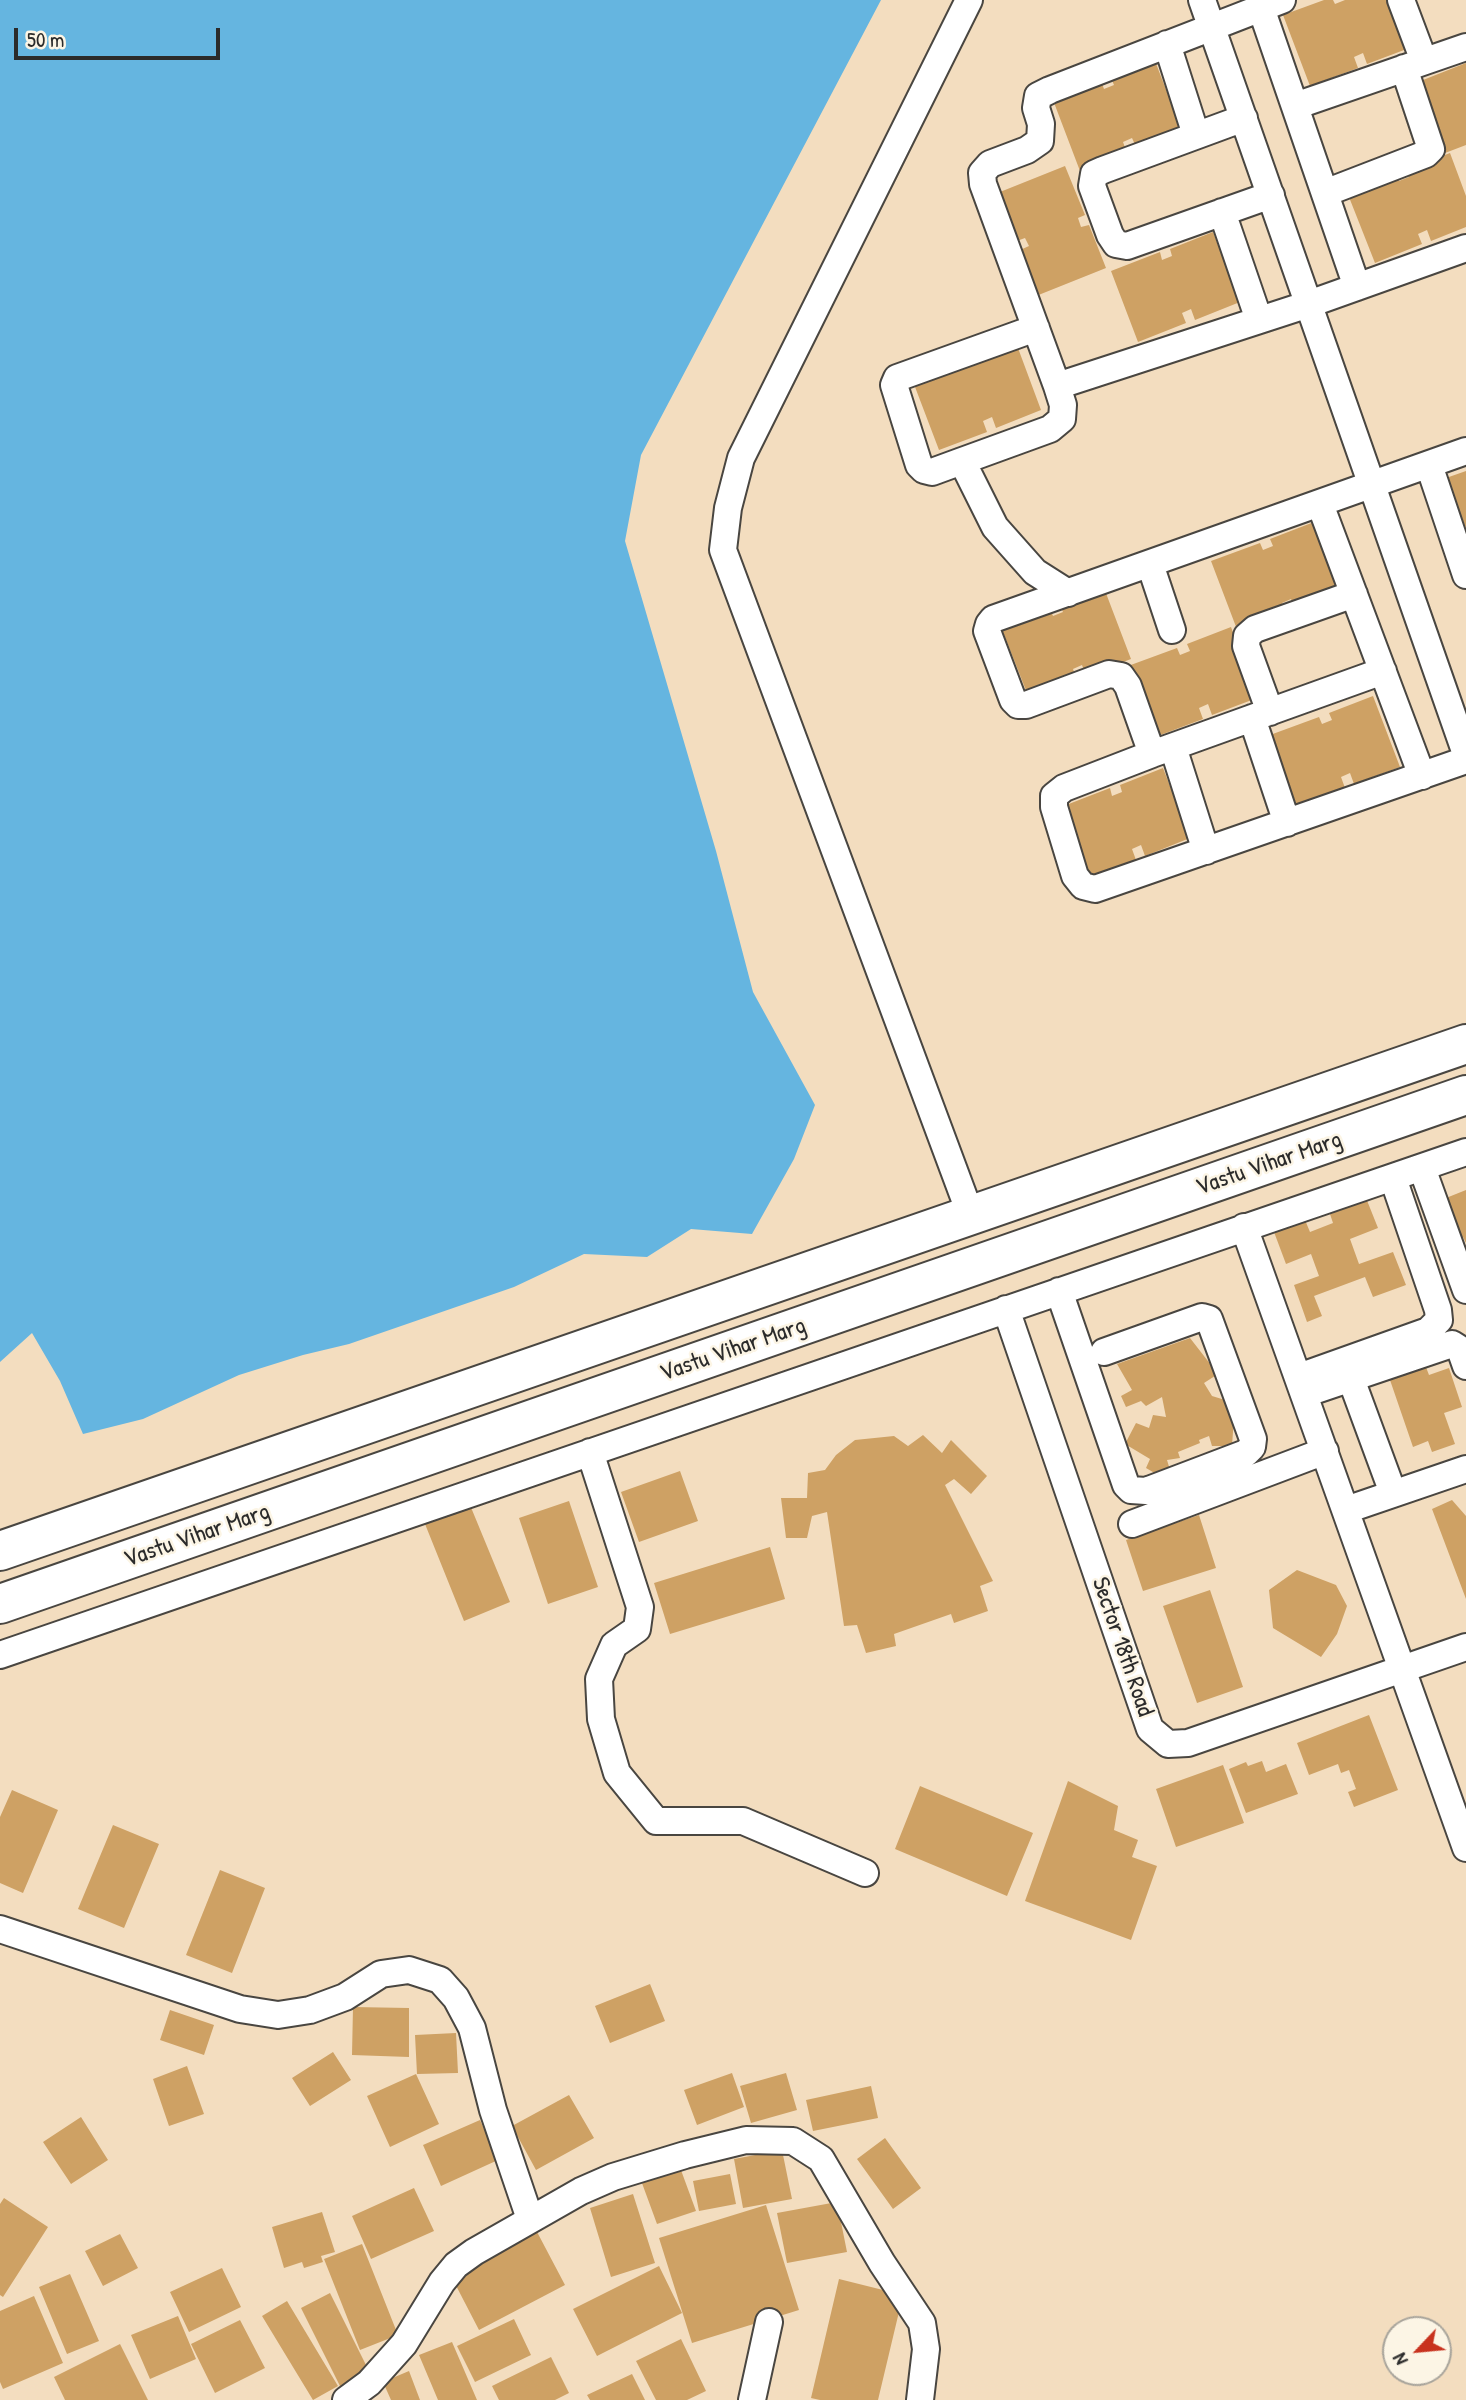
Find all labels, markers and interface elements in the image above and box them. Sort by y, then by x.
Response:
scale bar [18,14,224,58]
text: 50 m [27,25,64,54]
street label: Vastu Vihar Marg [1192,1126,1346,1202]
street label: Vastu Vihar Marg [656,1312,810,1388]
street label: Vastu Vihar Marg [120,1498,274,1574]
street label: Sector 18th Road [1085,1574,1159,1720]
north arrow [1382,2316,1452,2386]
text: N [1386,2349,1414,2370]

